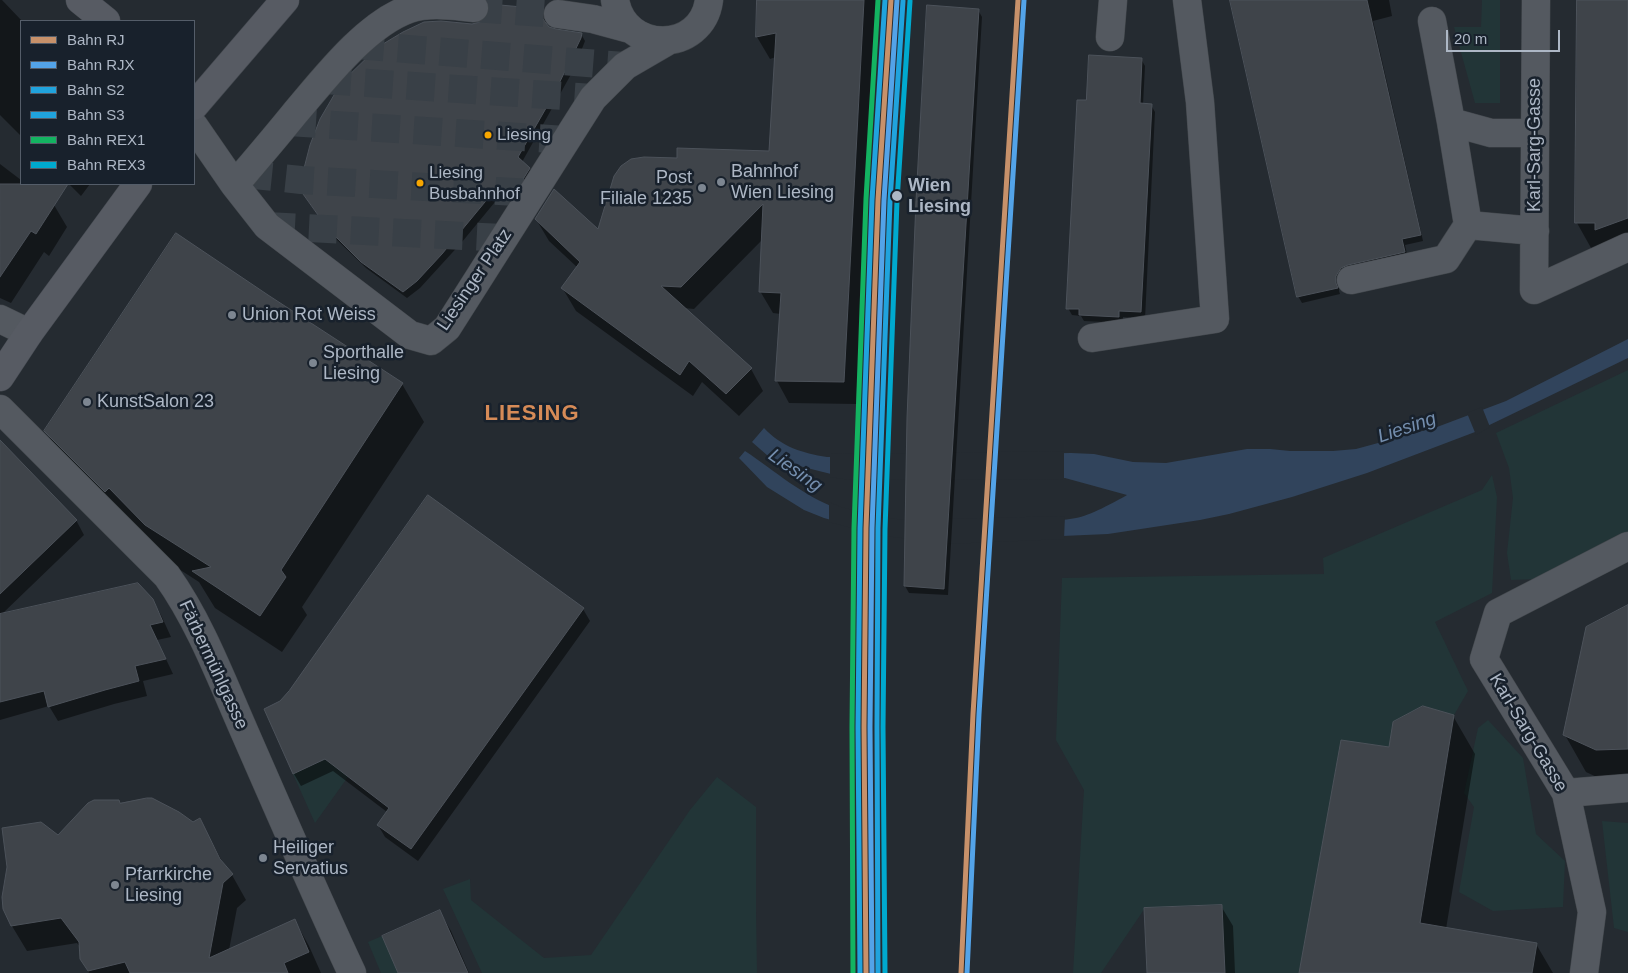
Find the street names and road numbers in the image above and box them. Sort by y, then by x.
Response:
street label: Karl-Sarg-Gasse [1524,78,1546,212]
street label: Liesinger Platz [433,225,517,335]
street label: Färbermühlgasse [174,597,252,733]
street label: Karl-Sarg-Gasse [1484,670,1572,796]

